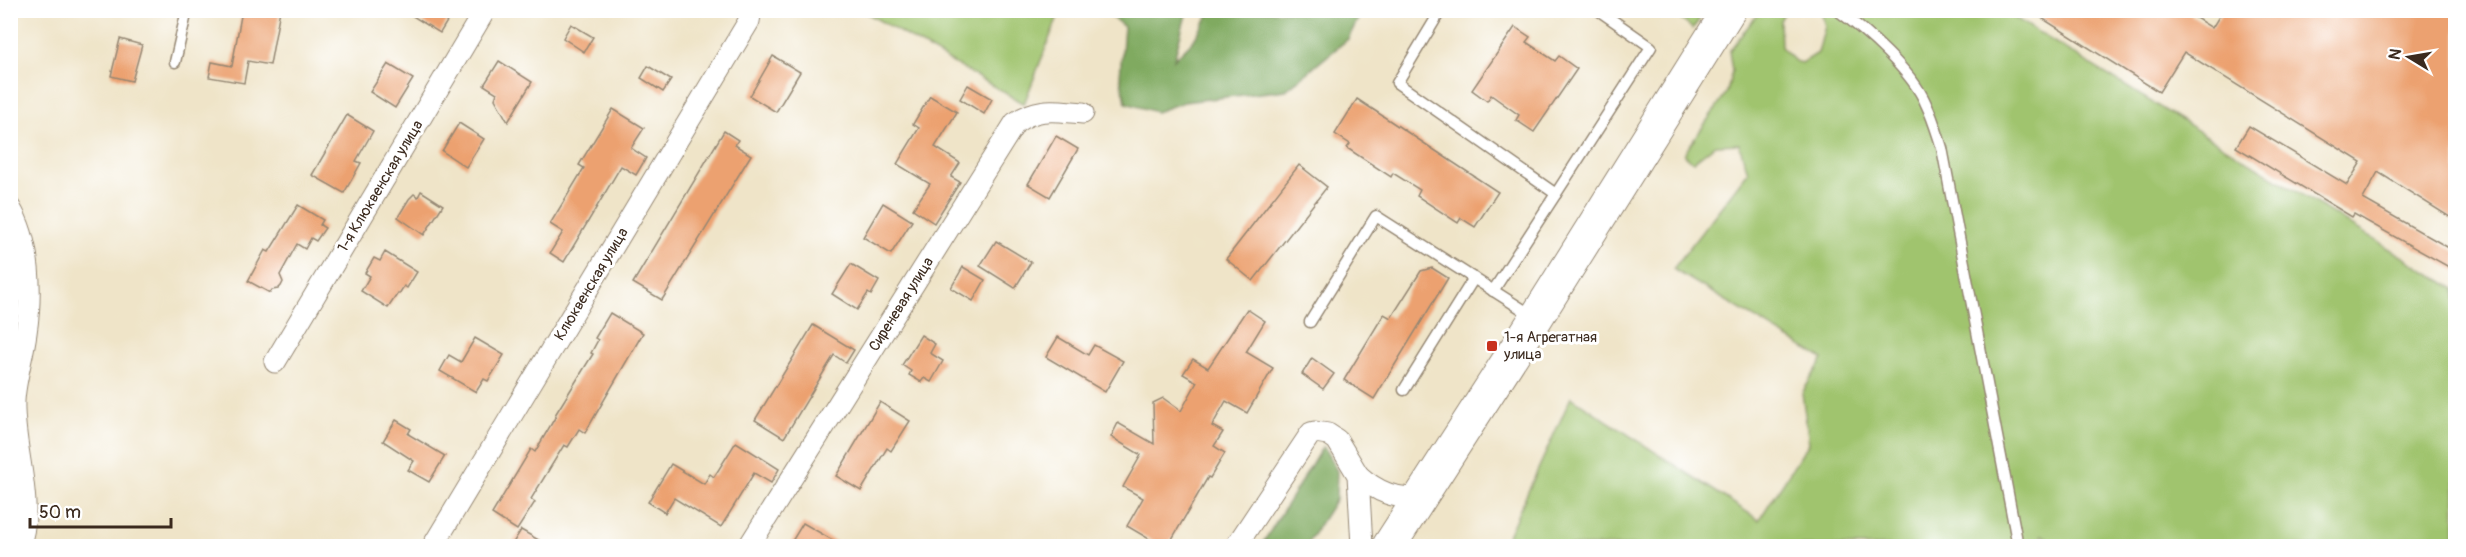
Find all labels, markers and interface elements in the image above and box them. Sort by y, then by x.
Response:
north arrow [2379,27,2439,87]
text: N [2384,47,2406,62]
street label: 1-я Клюквенская улица [333,117,427,256]
street label: Клюквенская улица [550,224,633,344]
street label: Сиреневая улица [865,254,938,355]
place label: 1-я Агрегатная улица [1503,328,1597,364]
marker: 1-я Агрегатная улица [1485,339,1499,353]
scale bar [30,491,171,529]
text: 50 m [39,501,81,524]

